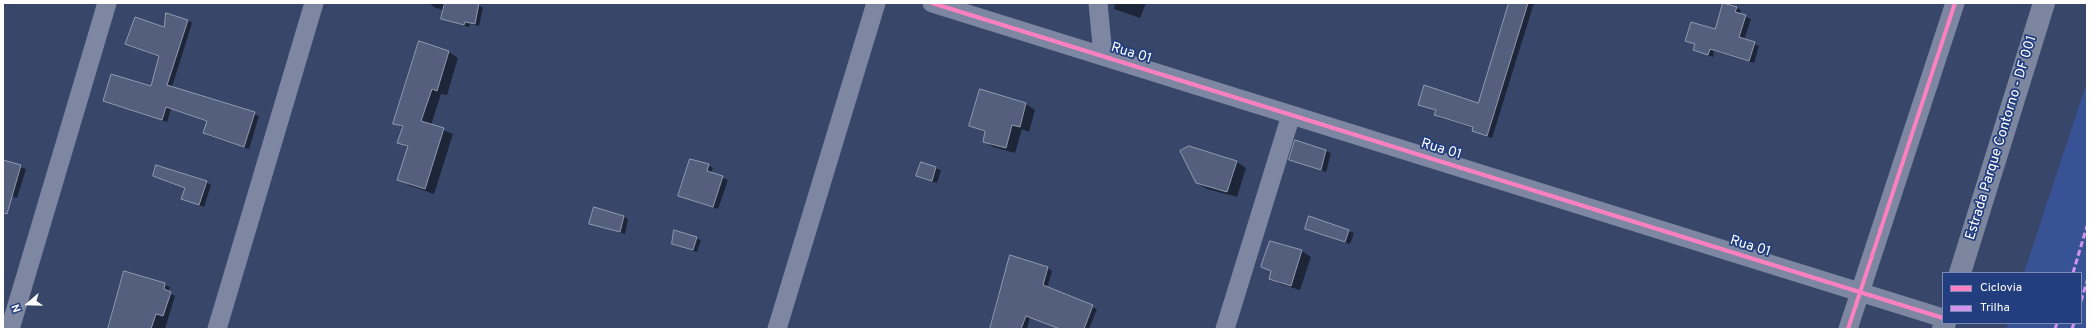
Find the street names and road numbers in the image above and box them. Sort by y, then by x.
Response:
street label: Estrada Parque Contorno - DF 001 [1963,34,2041,242]
street label: Rua 01 [1108,40,1154,68]
street label: Rua 01 [1418,136,1464,164]
street label: Rua 01 [1727,233,1773,261]

